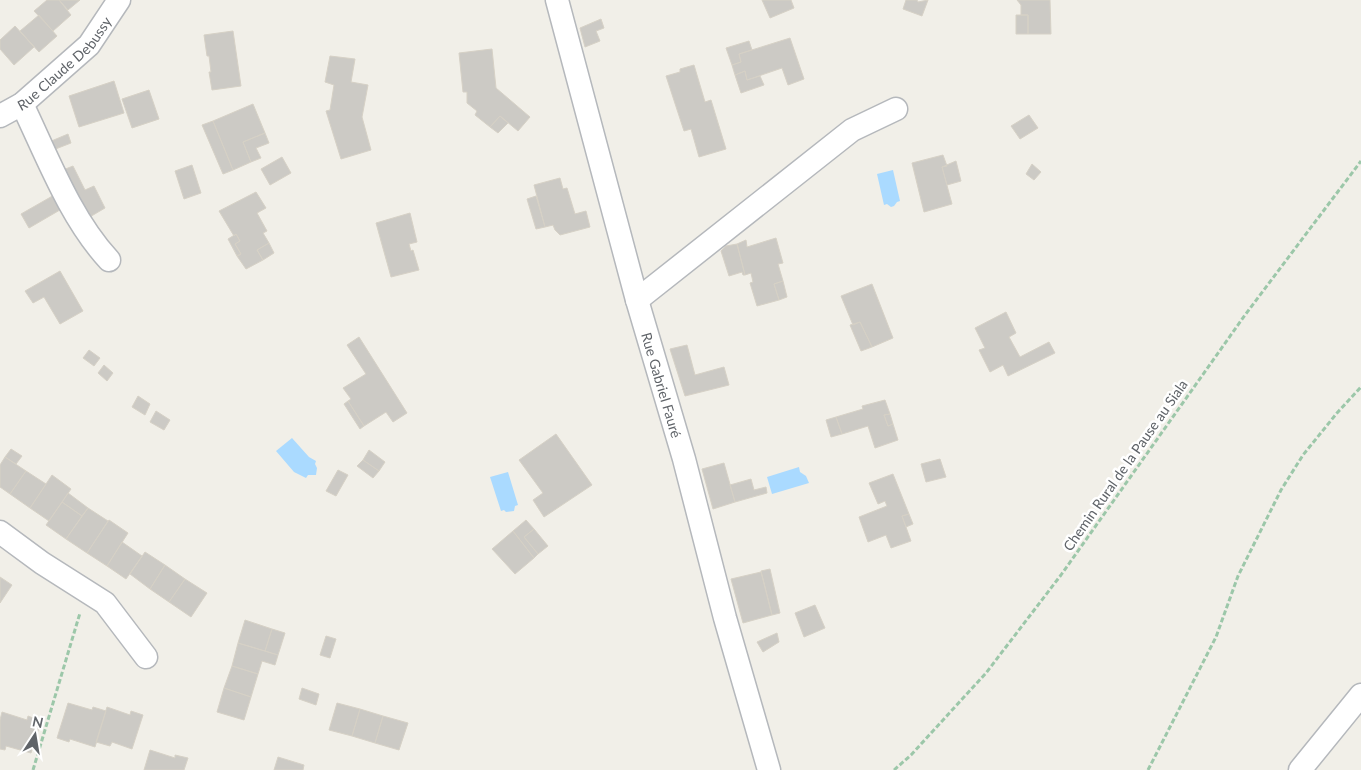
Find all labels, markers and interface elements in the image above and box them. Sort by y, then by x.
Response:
street label: Rue Claude Debussy [14,12,115,114]
street label: Rue Gabriel Fauré [638,330,686,440]
street label: Chemin Rural de la Pause au Siala [1059,376,1191,554]
north arrow [10,710,60,760]
text: N [31,712,45,731]

